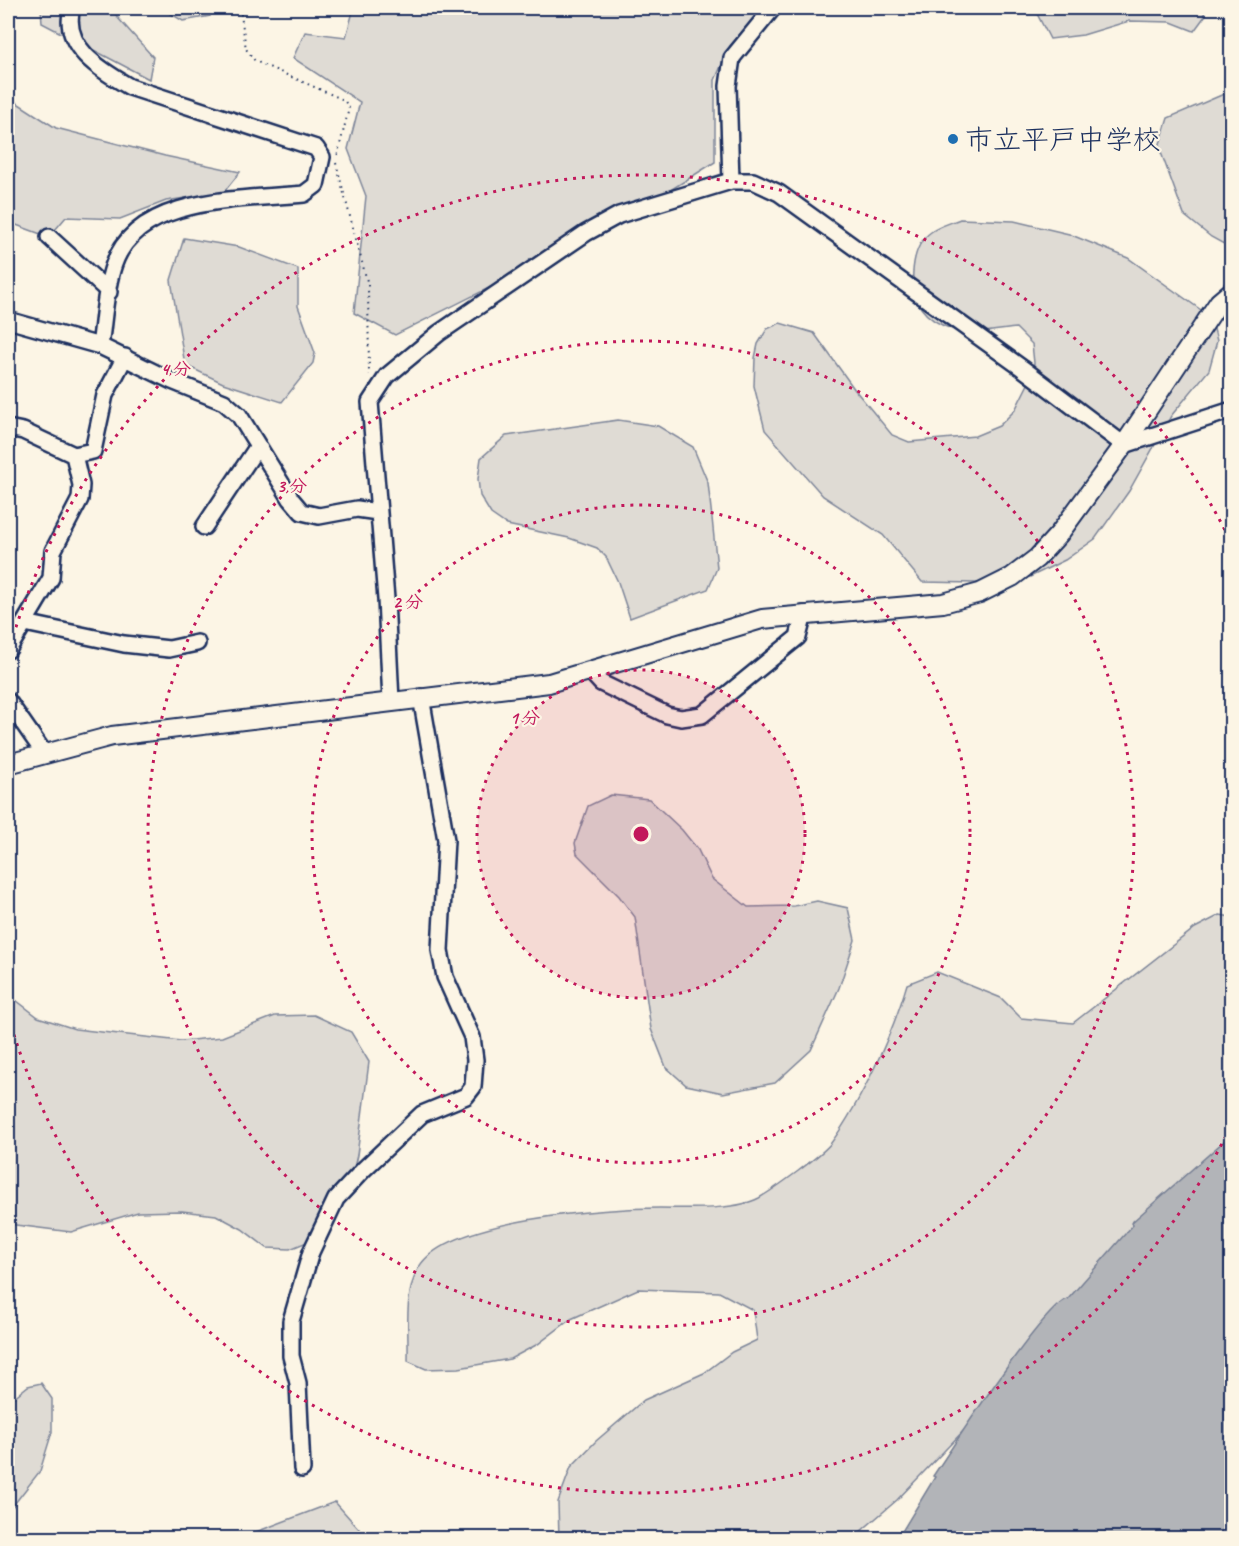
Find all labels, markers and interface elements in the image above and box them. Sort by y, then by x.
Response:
place label: 市立平戸中学校 [965,122,1161,157]
marker: 市立平戸中学校 [946,132,960,146]
text: 4 分 [161,358,191,380]
text: 3 分 [277,475,307,497]
text: 2 分 [393,591,423,613]
text: 1 分 [510,707,540,729]
centre of rings [631,824,651,844]

